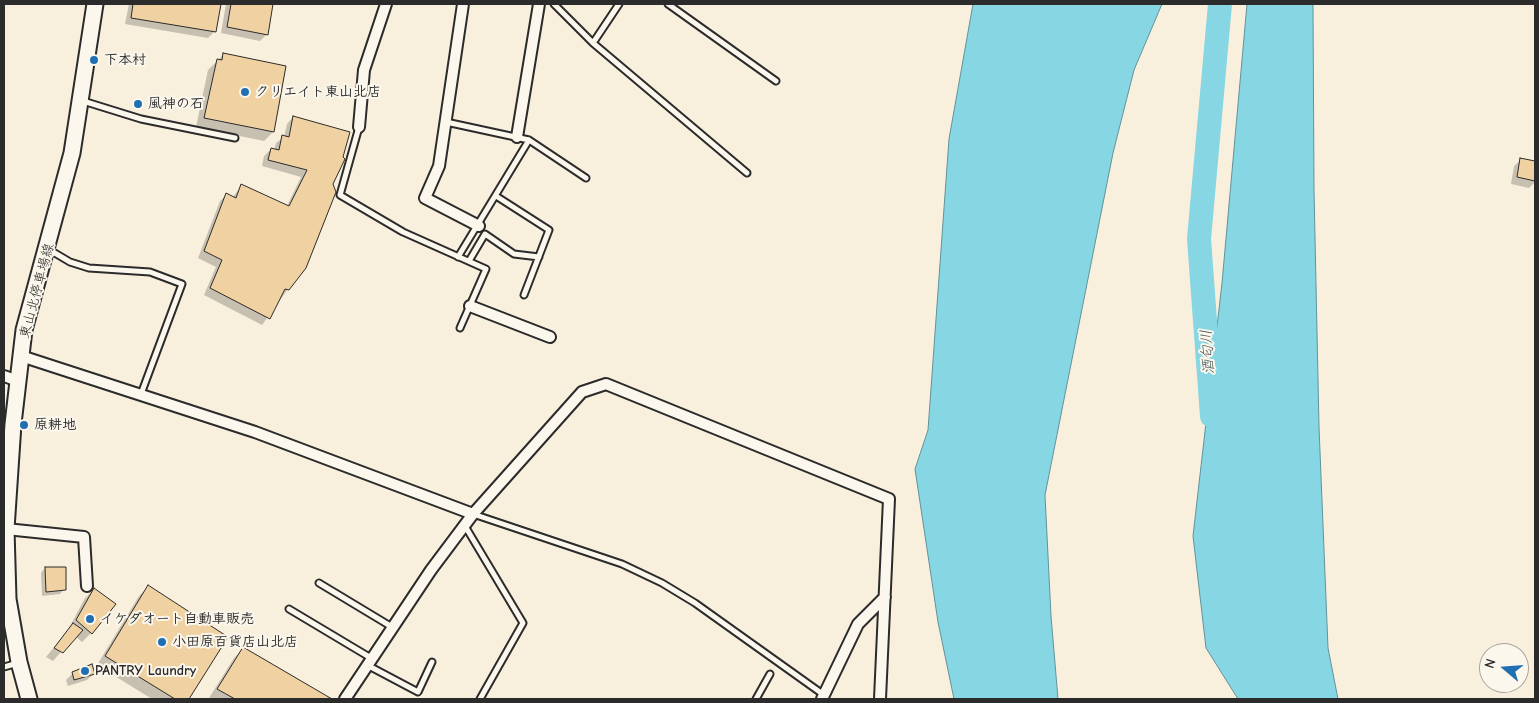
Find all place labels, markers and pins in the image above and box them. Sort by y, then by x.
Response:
place label: 下本村 [104,52,146,68]
marker: 下本村 [88,54,100,66]
place label: クリエイト東山北店 [255,84,381,100]
marker: クリエイト東山北店 [239,86,251,98]
place label: 風神の石 [148,96,204,112]
marker: 風神の石 [132,98,144,110]
place label: 原耕地 [34,417,76,433]
marker: 原耕地 [18,419,30,431]
place label: イケダオート自動車販売 [100,611,254,627]
marker: イケダオート自動車販売 [84,613,96,625]
place label: 小田原百貨店山北店 [172,634,298,650]
marker: 小田原百貨店山北店 [156,636,168,648]
place label: PANTRY Laundry [95,663,196,679]
marker: PANTRY Laundry [79,665,91,677]

